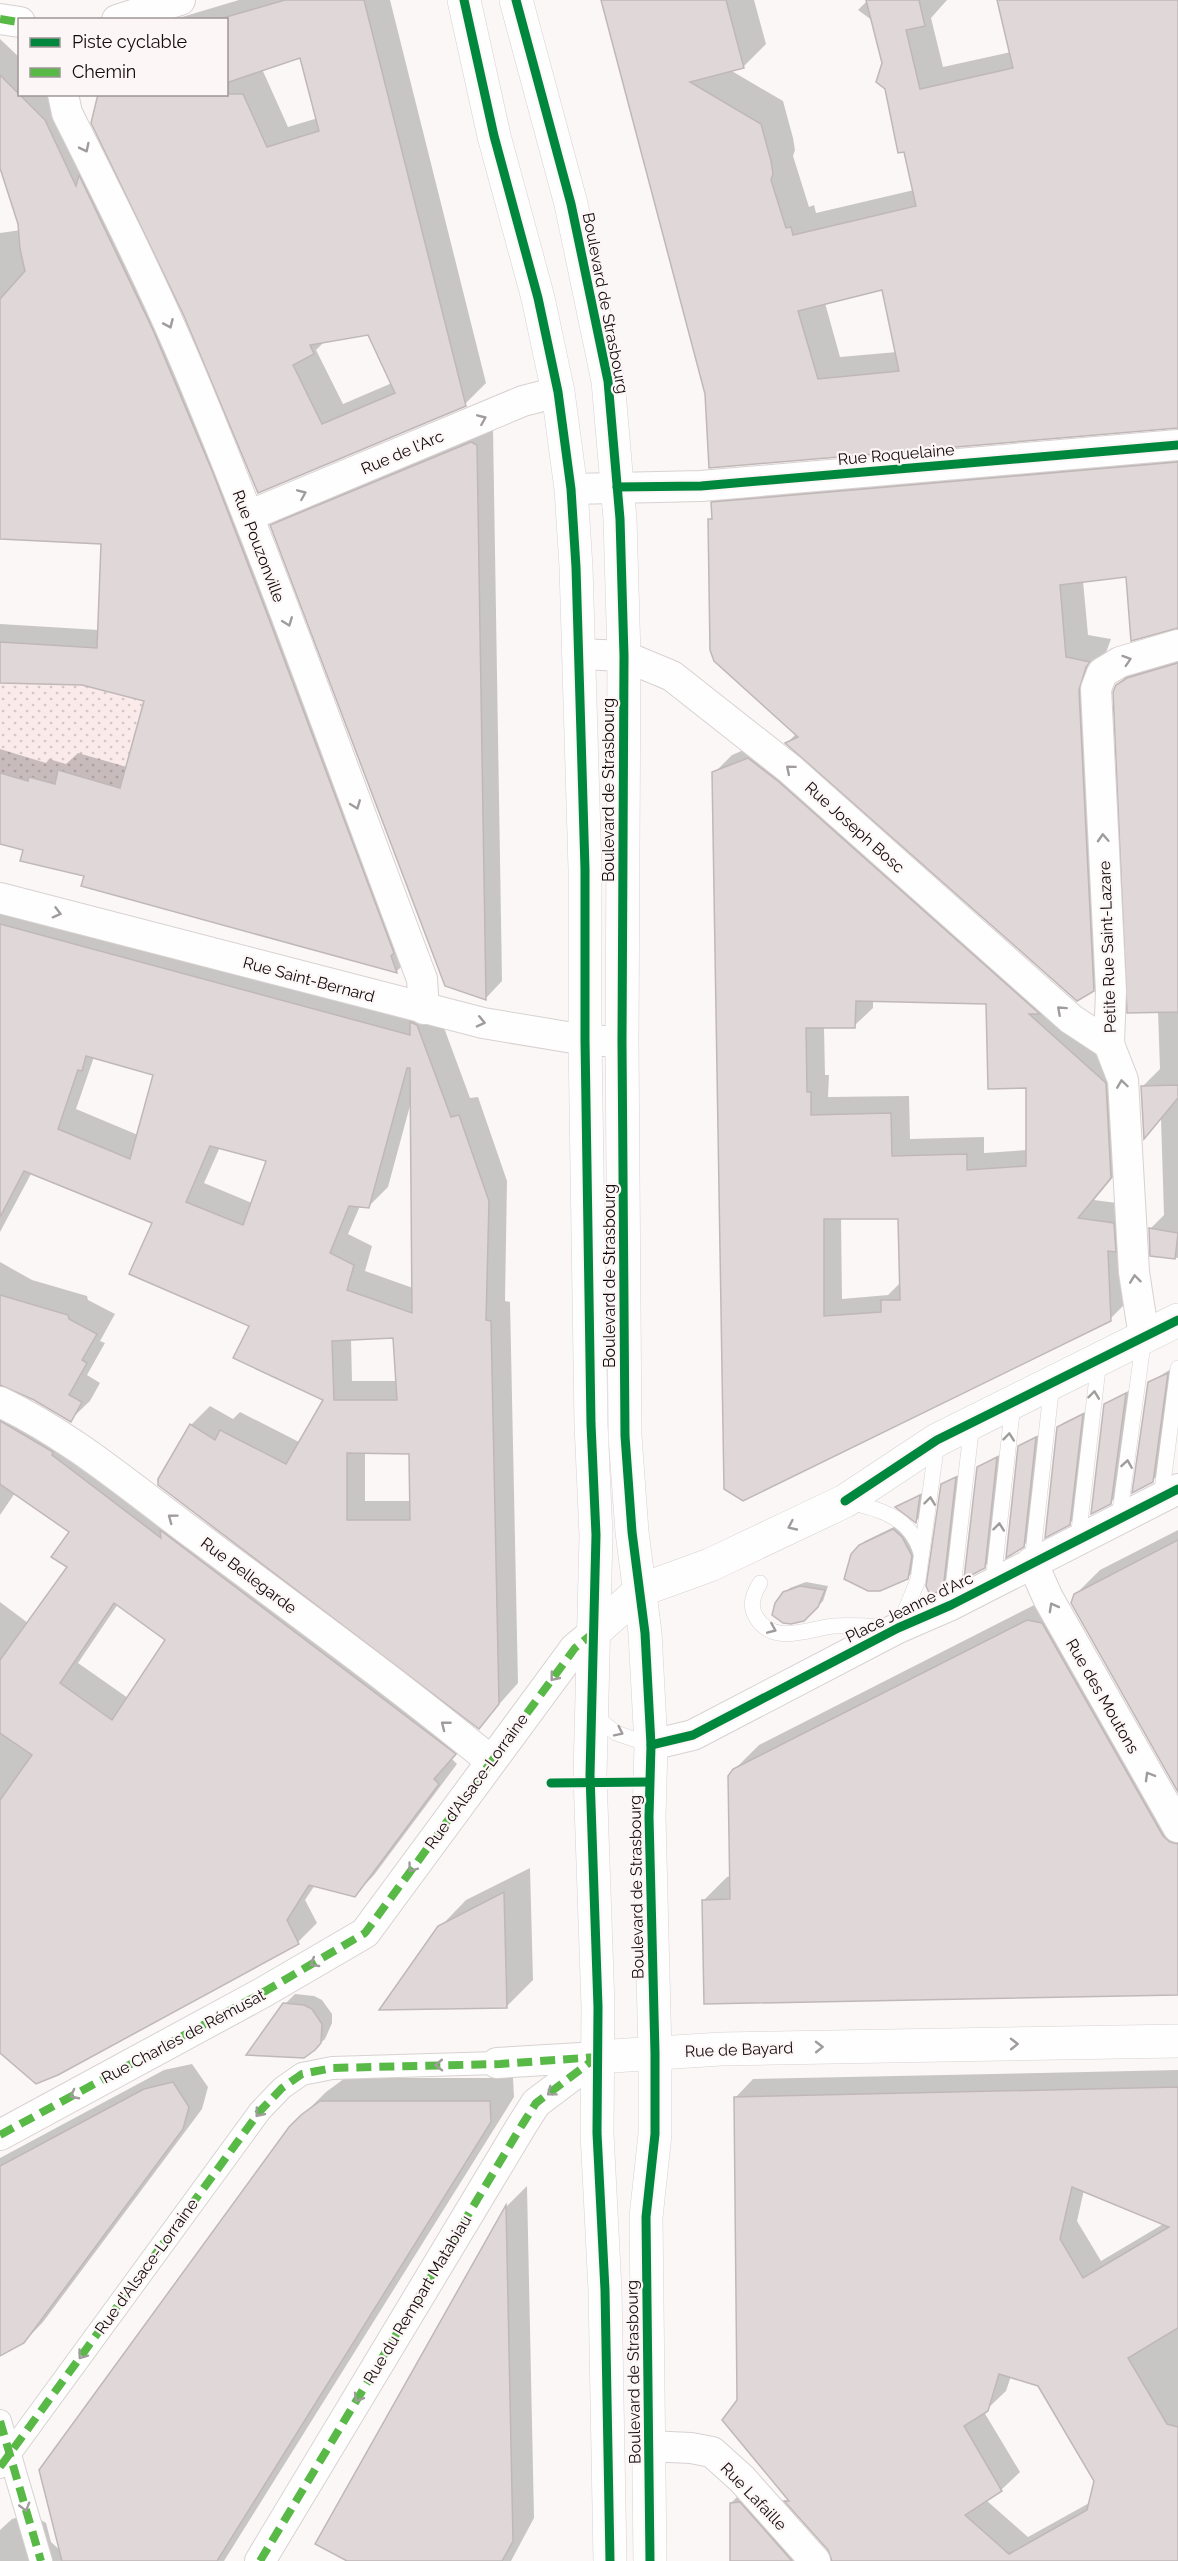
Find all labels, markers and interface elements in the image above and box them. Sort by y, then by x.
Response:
legend [18,18,228,96]
text: Piste cyclable [72,31,188,52]
text: Chemin [72,61,136,82]
one-way arrow [77,142,89,153]
street label: Boulevard de Strasbourg [579,211,632,395]
one-way arrow [162,318,174,329]
one-way arrow [476,414,487,426]
street label: Rue de l'Arc [358,426,447,478]
street label: Rue Roquelaine [837,440,955,469]
street label: Rue Pouzonville [228,487,289,605]
one-way arrow [296,489,307,501]
one-way arrow [280,616,293,627]
one-way arrow [1121,655,1132,667]
street label: Boulevard de Strasbourg [599,698,618,882]
one-way arrow [786,765,797,776]
street label: Rue Joseph Bosc [801,778,908,877]
one-way arrow [349,799,362,810]
one-way arrow [1097,834,1110,843]
street label: Petite Rue Saint-Lazare [1095,860,1120,1034]
one-way arrow [51,906,61,919]
street label: Rue Saint-Bernard [241,953,377,1006]
one-way arrow [1058,1006,1068,1017]
one-way arrow [476,1015,486,1028]
one-way arrow [1117,1080,1129,1089]
street label: Boulevard de Strasbourg [600,1184,619,1368]
one-way arrow [1129,1274,1141,1284]
one-way arrow [1088,1390,1100,1400]
one-way arrow [1002,1432,1015,1441]
one-way arrow [1120,1459,1132,1468]
one-way arrow [923,1496,935,1506]
one-way arrow [168,1514,179,1525]
one-way arrow [788,1519,799,1531]
one-way arrow [992,1523,1005,1532]
street label: Rue Bellegarde [197,1533,300,1618]
street label: Place Jeanne d'Arc [842,1568,976,1647]
one-way arrow [1049,1603,1060,1613]
one-way arrow [766,1622,777,1634]
street label: Rue des Moutons [1062,1636,1143,1757]
one-way arrow [550,1671,561,1682]
street label: Rue d'Alsace-Lorraine [421,1710,532,1853]
one-way arrow [440,1721,451,1732]
one-way arrow [612,1725,623,1737]
one-way arrow [1145,1772,1156,1783]
street label: Boulevard de Strasbourg [625,1795,648,1979]
one-way arrow [409,1861,420,1872]
one-way arrow [310,1955,320,1967]
street label: Rue Charles de Rémusat [98,1985,269,2088]
street label: Rue de Bayard [685,2038,794,2061]
one-way arrow [1009,2038,1018,2050]
one-way arrow [814,2041,823,2053]
one-way arrow [434,2059,443,2071]
one-way arrow [546,2085,557,2096]
one-way arrow [69,2088,80,2099]
one-way arrow [255,2106,266,2117]
street label: Rue d'Alsace-Lorraine [91,2195,202,2338]
street label: Rue du Rempart Matabiau [360,2212,475,2387]
street label: Boulevard de Strasbourg [622,2280,645,2464]
one-way arrow [78,2349,89,2360]
one-way arrow [354,2392,365,2402]
street label: Rue Lafaille [717,2459,791,2534]
one-way arrow [18,2501,30,2512]

